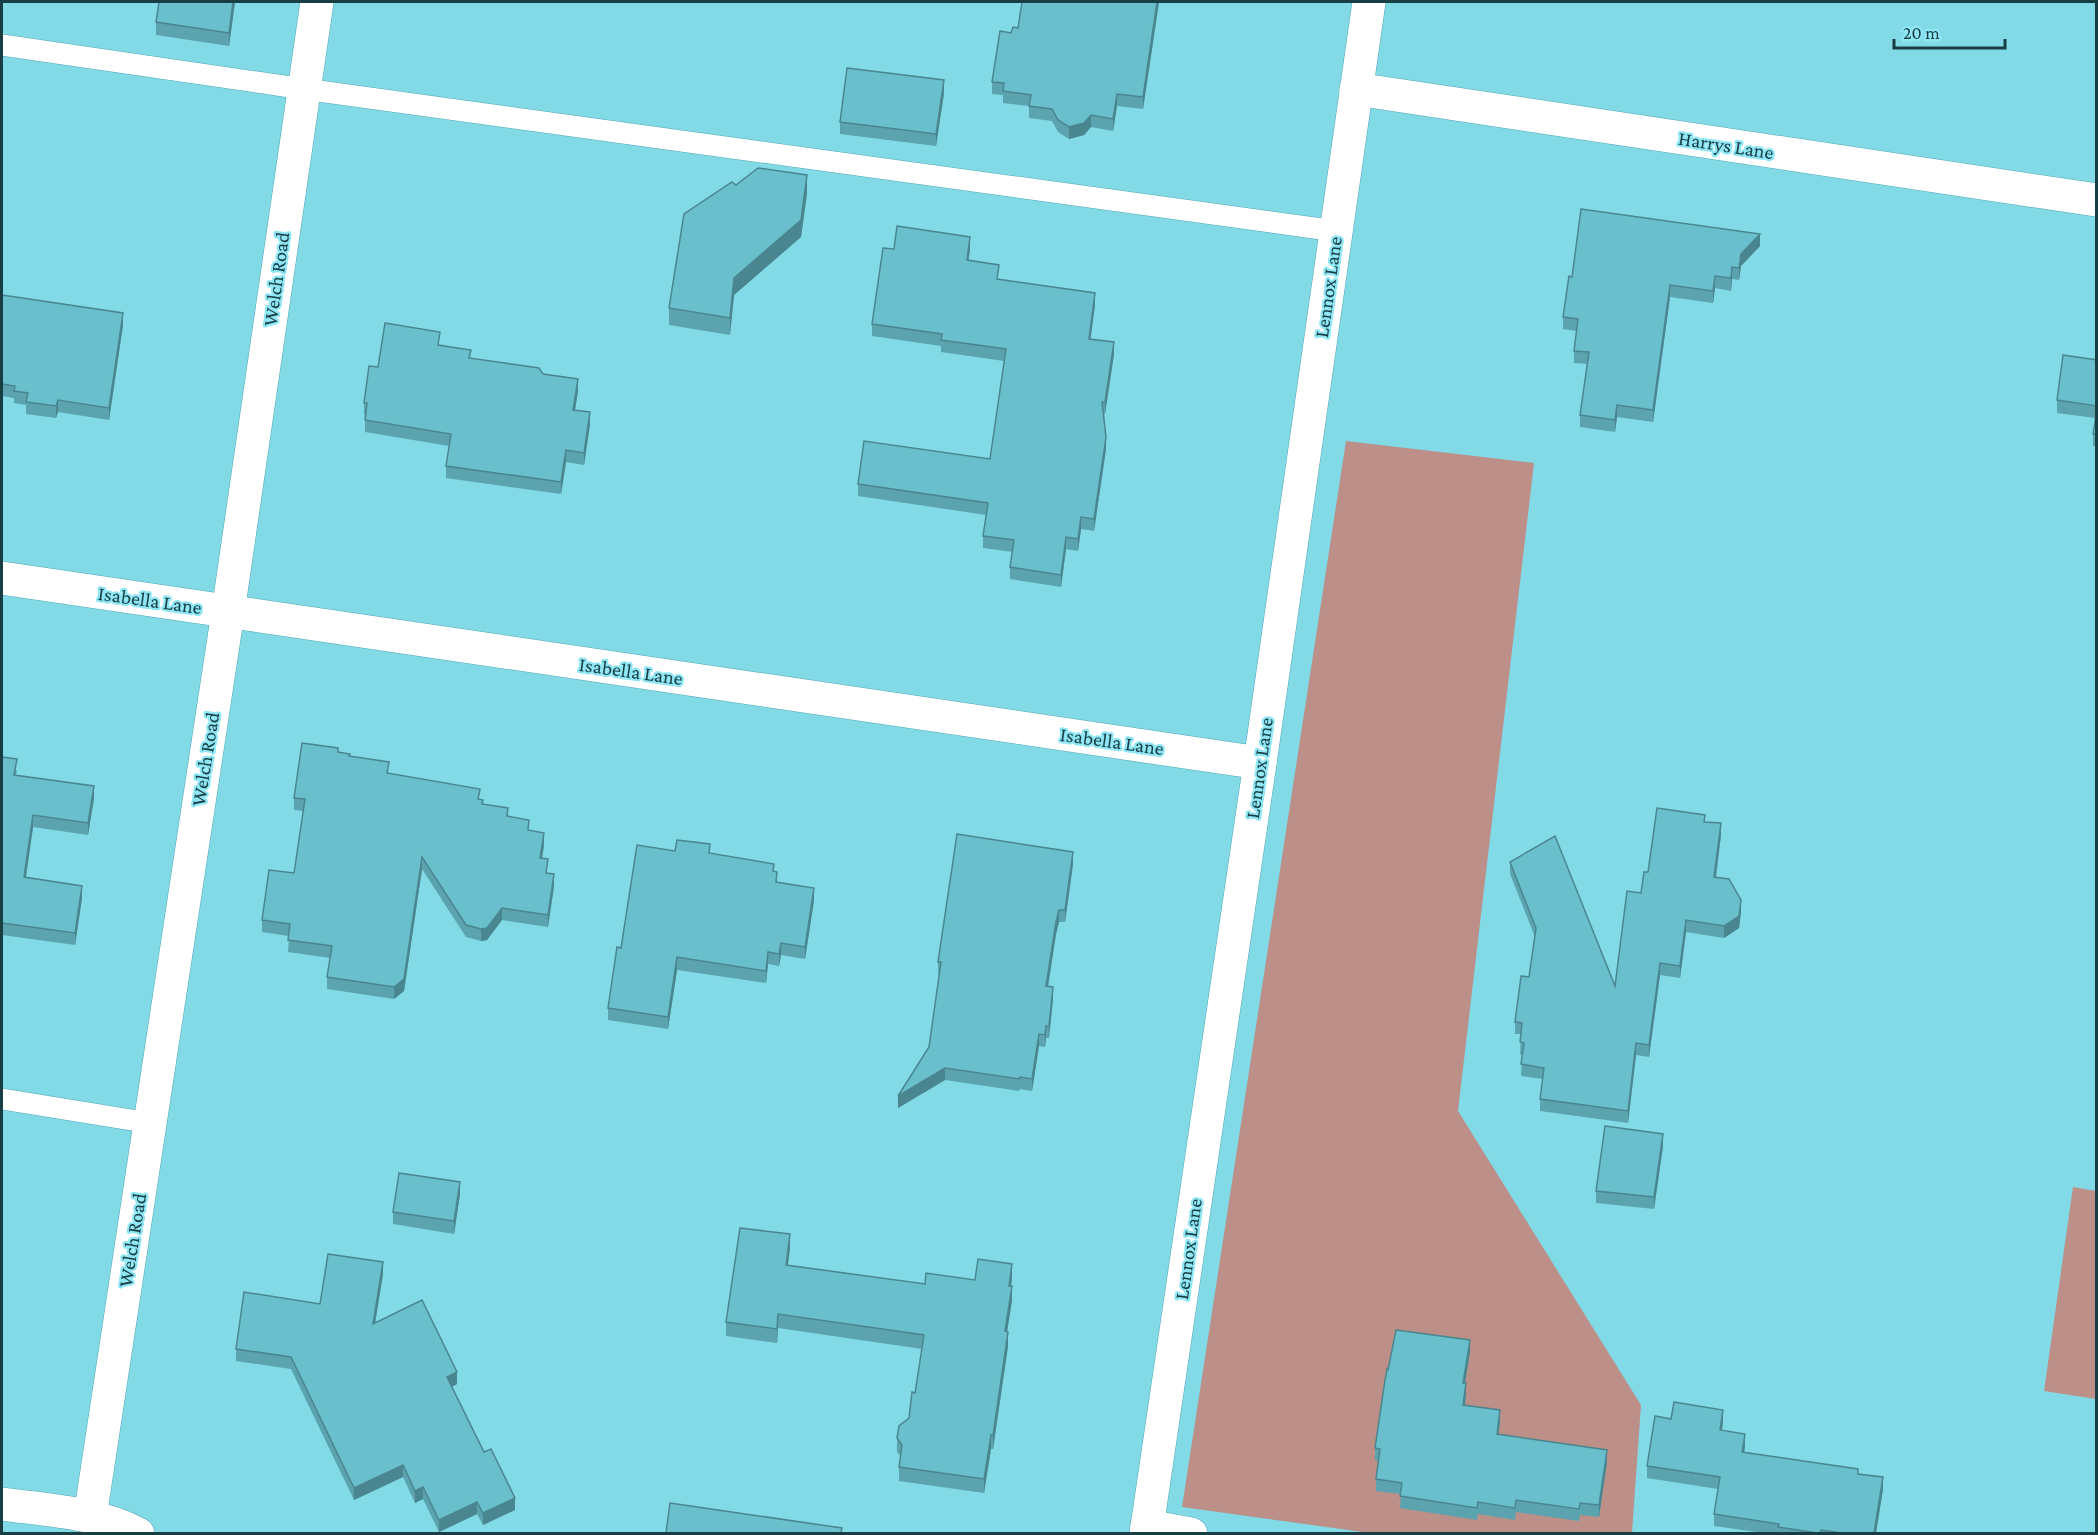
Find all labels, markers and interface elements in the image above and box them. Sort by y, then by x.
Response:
scale bar [1894,12,2005,50]
text: 20 m [1903,23,1940,43]
street label: Harrys Lane [1677,127,1775,164]
street label: Welch Road [259,230,294,327]
street label: Lennox Lane [1310,235,1346,339]
street label: Isabella Lane [97,582,203,618]
street label: Isabella Lane [578,653,684,689]
street label: Welch Road [187,710,223,808]
street label: Lennox Lane [1241,716,1277,820]
street label: Isabella Lane [1059,723,1165,759]
street label: Welch Road [114,1191,150,1289]
street label: Lennox Lane [1170,1197,1206,1301]

